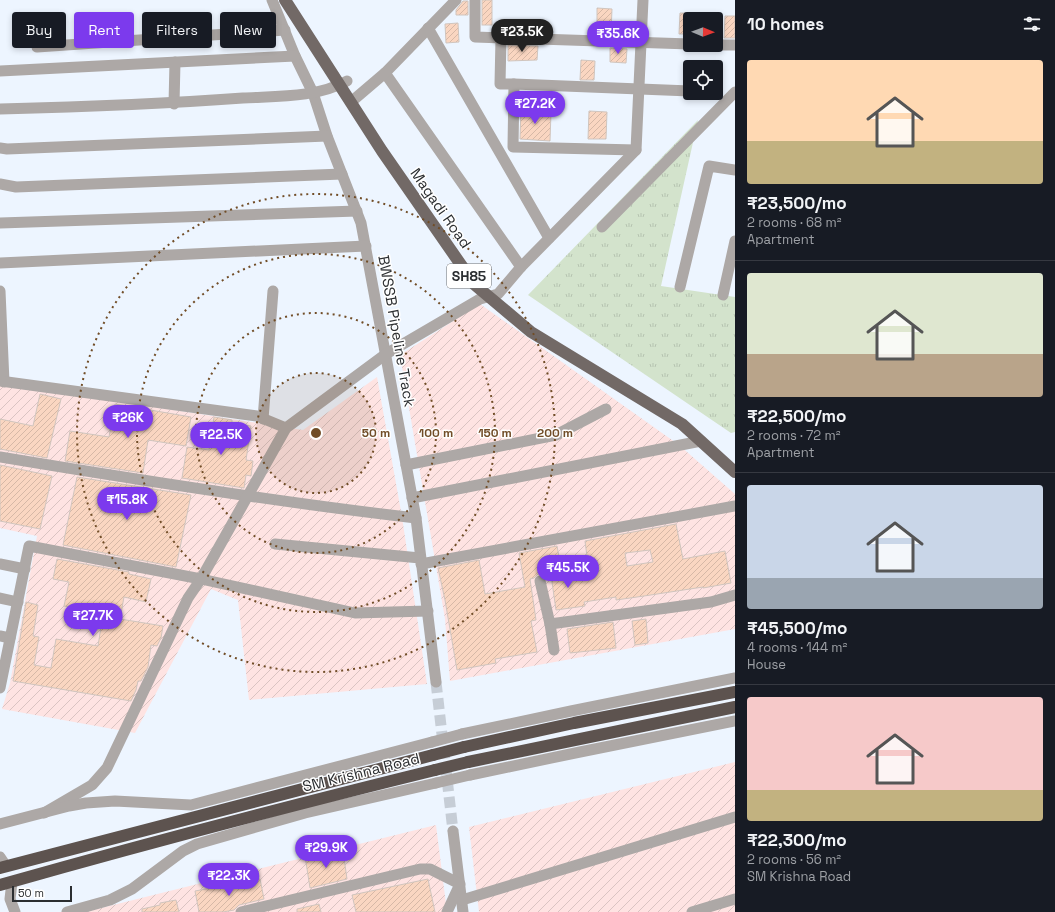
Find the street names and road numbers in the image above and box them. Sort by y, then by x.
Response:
street label: Magadi Road [406,164,476,252]
street label: BWSSB Pipeline Track [374,254,420,408]
road number: SH85 [447,264,491,288]
street label: SM Krishna Road [300,748,422,796]

